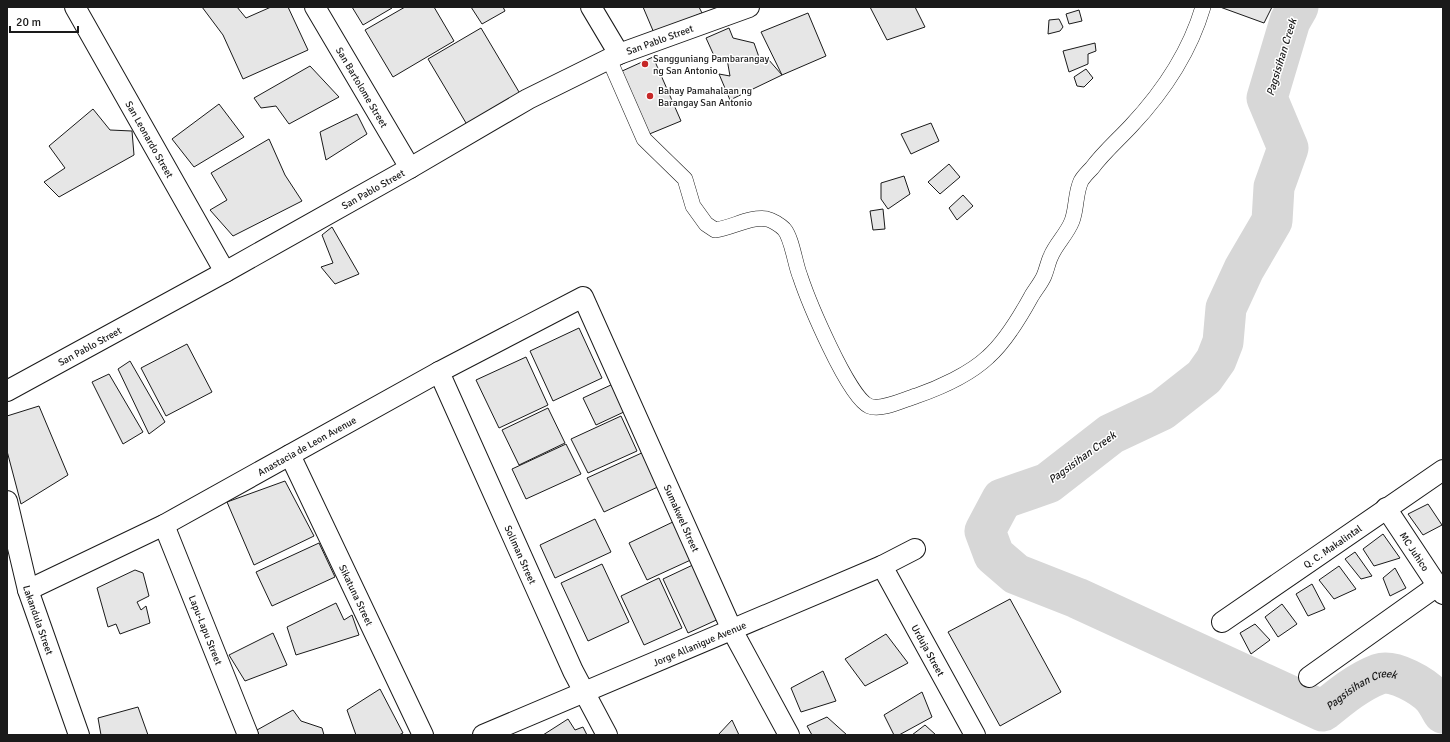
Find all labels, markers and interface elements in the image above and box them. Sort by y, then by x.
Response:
scale bar [10,8,78,34]
text: 20 m [16,15,41,30]
water label: Pagsisihan Creek [1264,16,1300,97]
street label: San Pablo Street [625,22,696,58]
street label: San Bartolome Street [333,45,390,130]
place label: Sangguniang Pambarangay ng San Antonio [653,53,769,77]
marker: Sangguniang Pambarangay ng San Antonio [640,59,650,69]
place label: Bahay Pamahalaan ng Barangay San Antonio [658,85,752,109]
marker: Bahay Pamahalaan ng Barangay San Antonio [645,91,655,101]
street label: San Leonardo Street [122,99,176,181]
street label: San Pablo Street [340,167,407,212]
street label: San Pablo Street [56,324,124,369]
street label: Anastacia de Leon Avenue [256,414,359,479]
water label: Pagsisihan Creek [1046,428,1120,486]
street label: Sumakwel Street [661,483,701,554]
street label: Q. C. Makalintal [1302,523,1364,571]
street label: Soliman Street [501,524,538,587]
street label: MC Juhico [1397,530,1431,574]
street label: Sikatuna Street [336,563,375,628]
street label: Lakandula Street [20,584,55,657]
street label: Lapu-Lapu Street [186,594,225,667]
street label: Jorge Allanigue Avenue [651,619,748,669]
street label: Urduja Street [908,623,947,679]
water label: Pagsisihan Creek [1323,667,1400,713]

